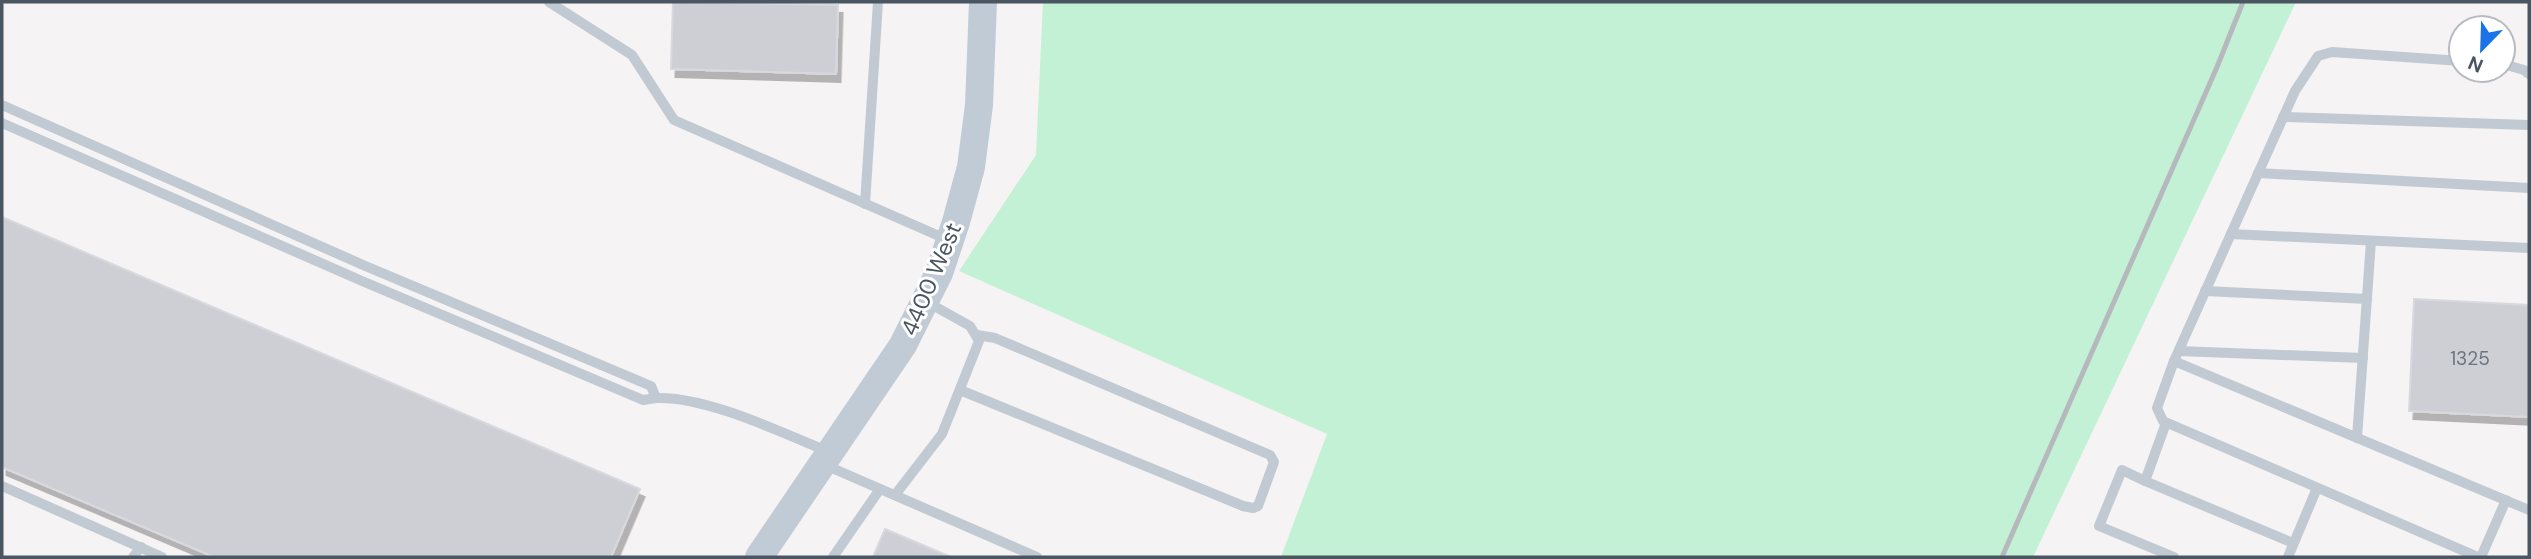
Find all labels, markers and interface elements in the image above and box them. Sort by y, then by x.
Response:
north arrow [2447,14,2517,84]
text: N [2464,50,2487,78]
street label: 4400 West [894,218,968,340]
house number: 1325 [2450,346,2490,371]

